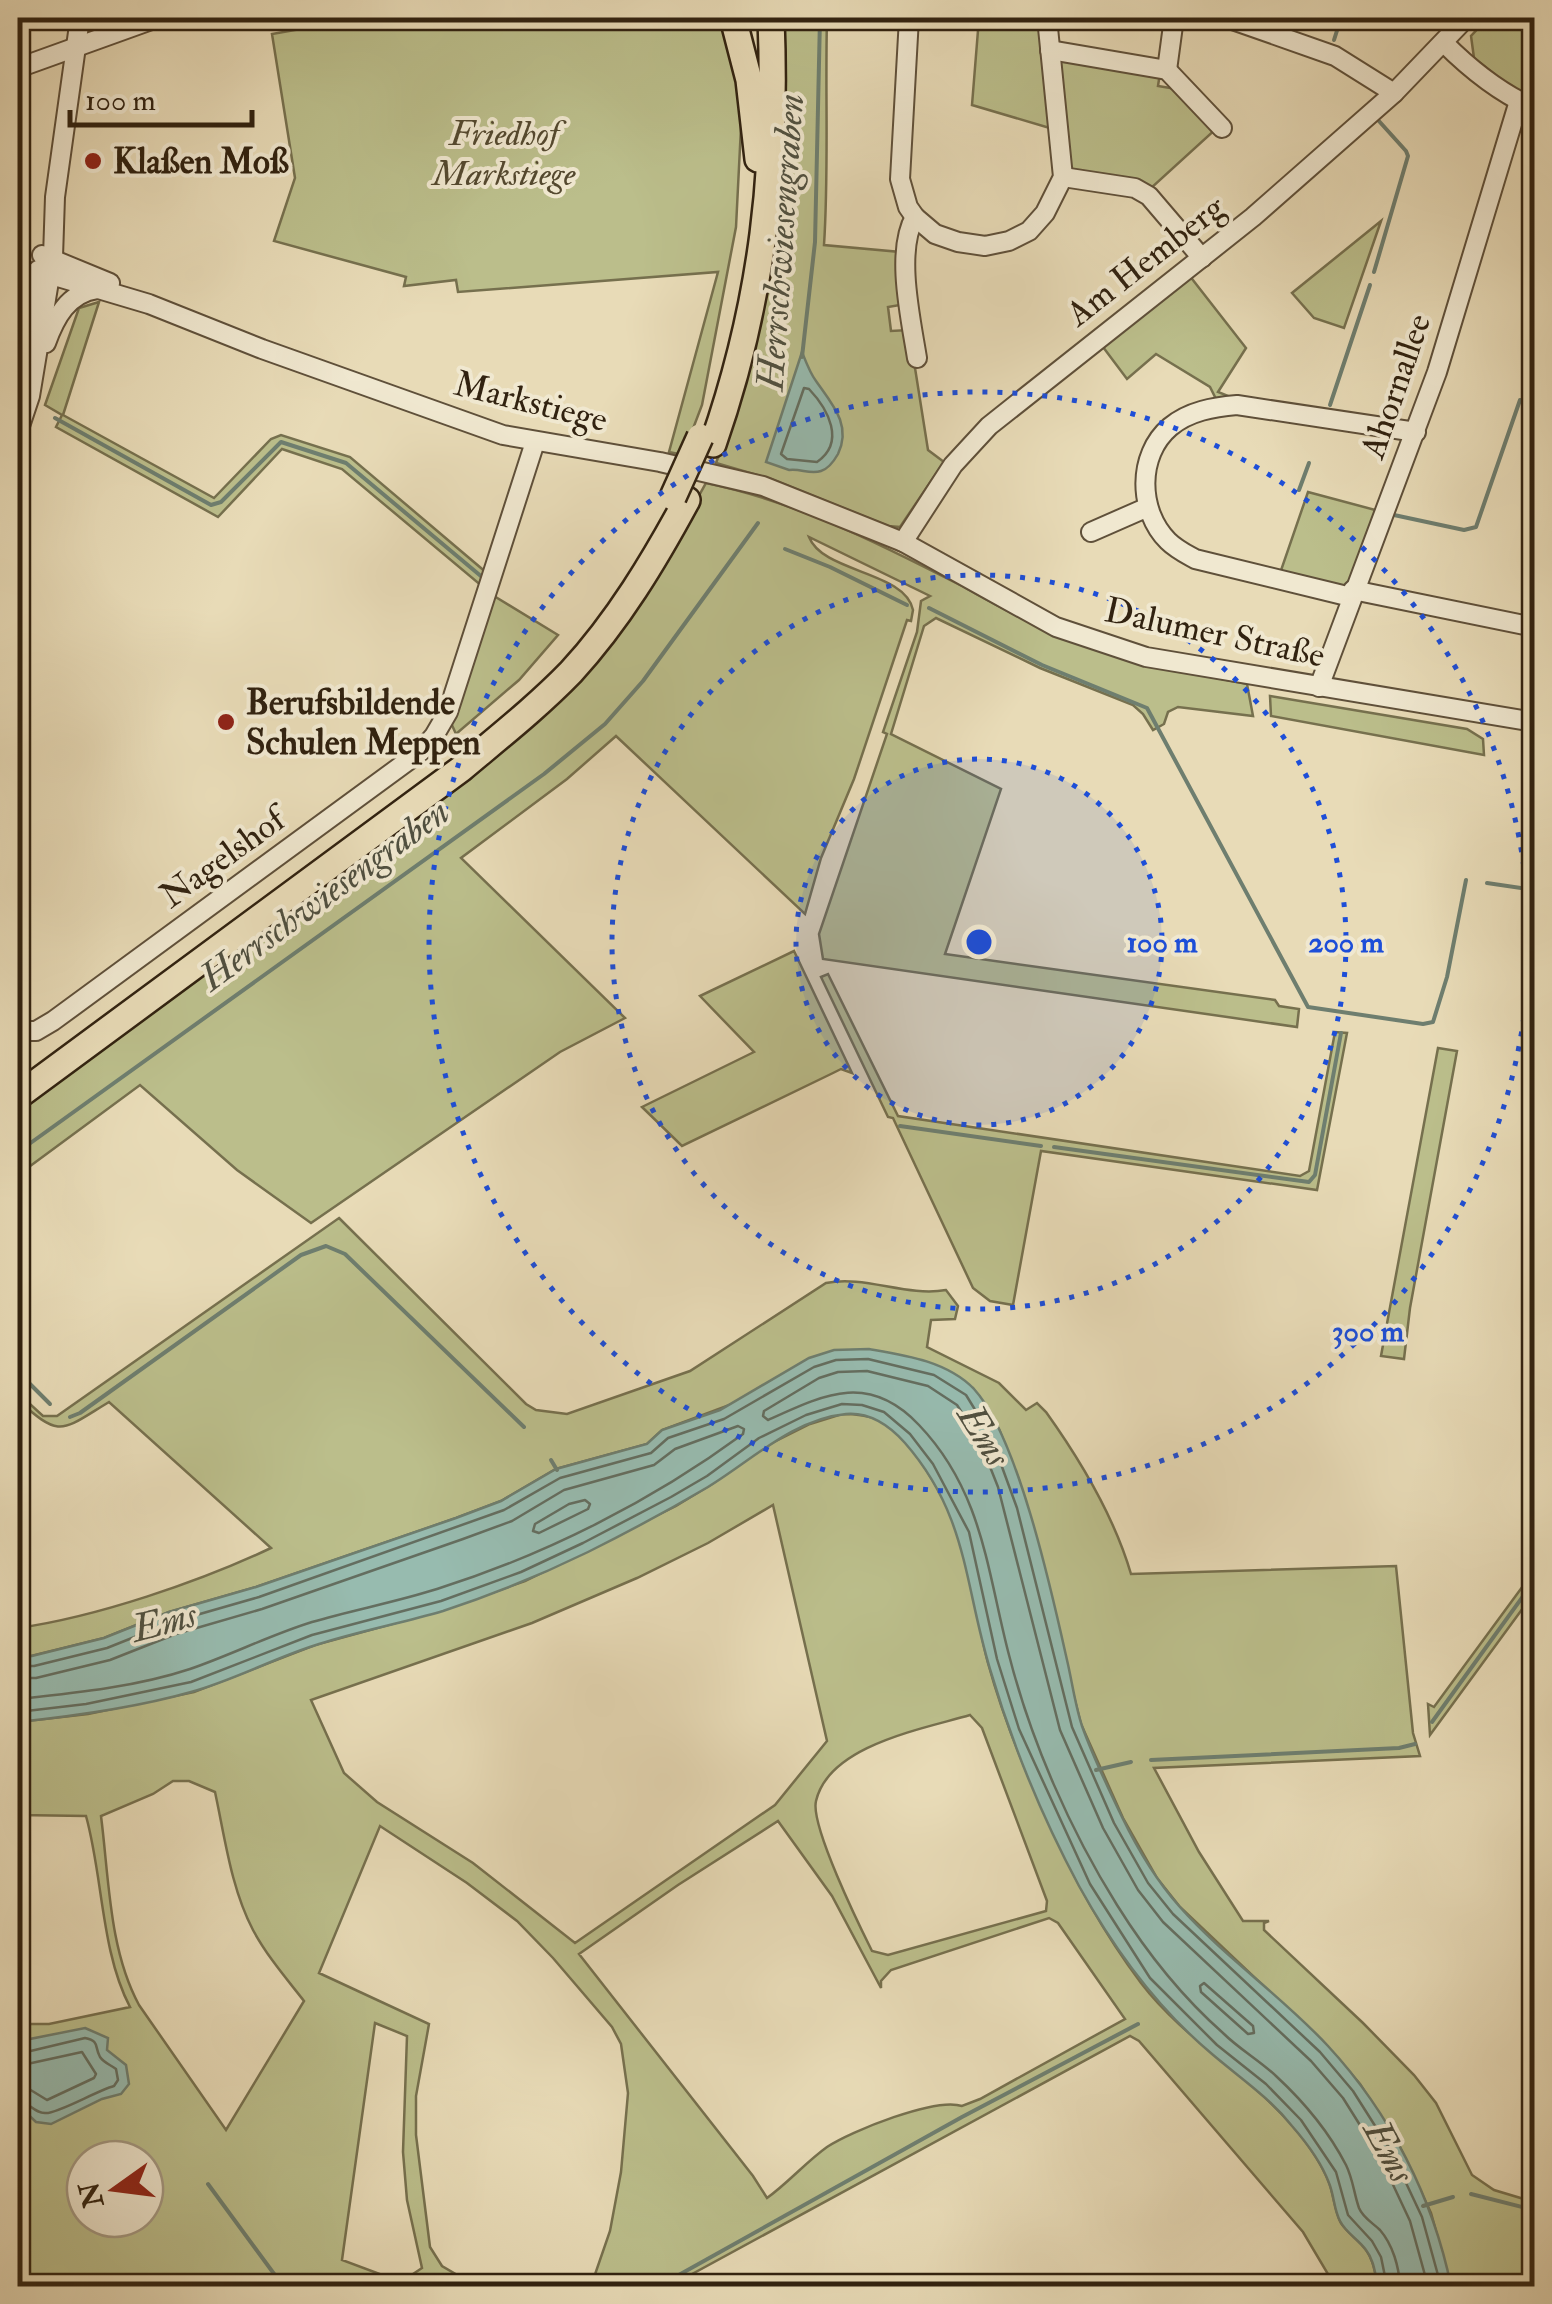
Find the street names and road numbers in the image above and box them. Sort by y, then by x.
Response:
street label: Am Hemberg [1057,185,1234,337]
street label: Ahornallee [1350,308,1441,465]
street label: Markstiege [450,362,612,442]
street label: Dalumer Straße [1101,588,1329,678]
street label: Nagelshof [151,795,298,918]

